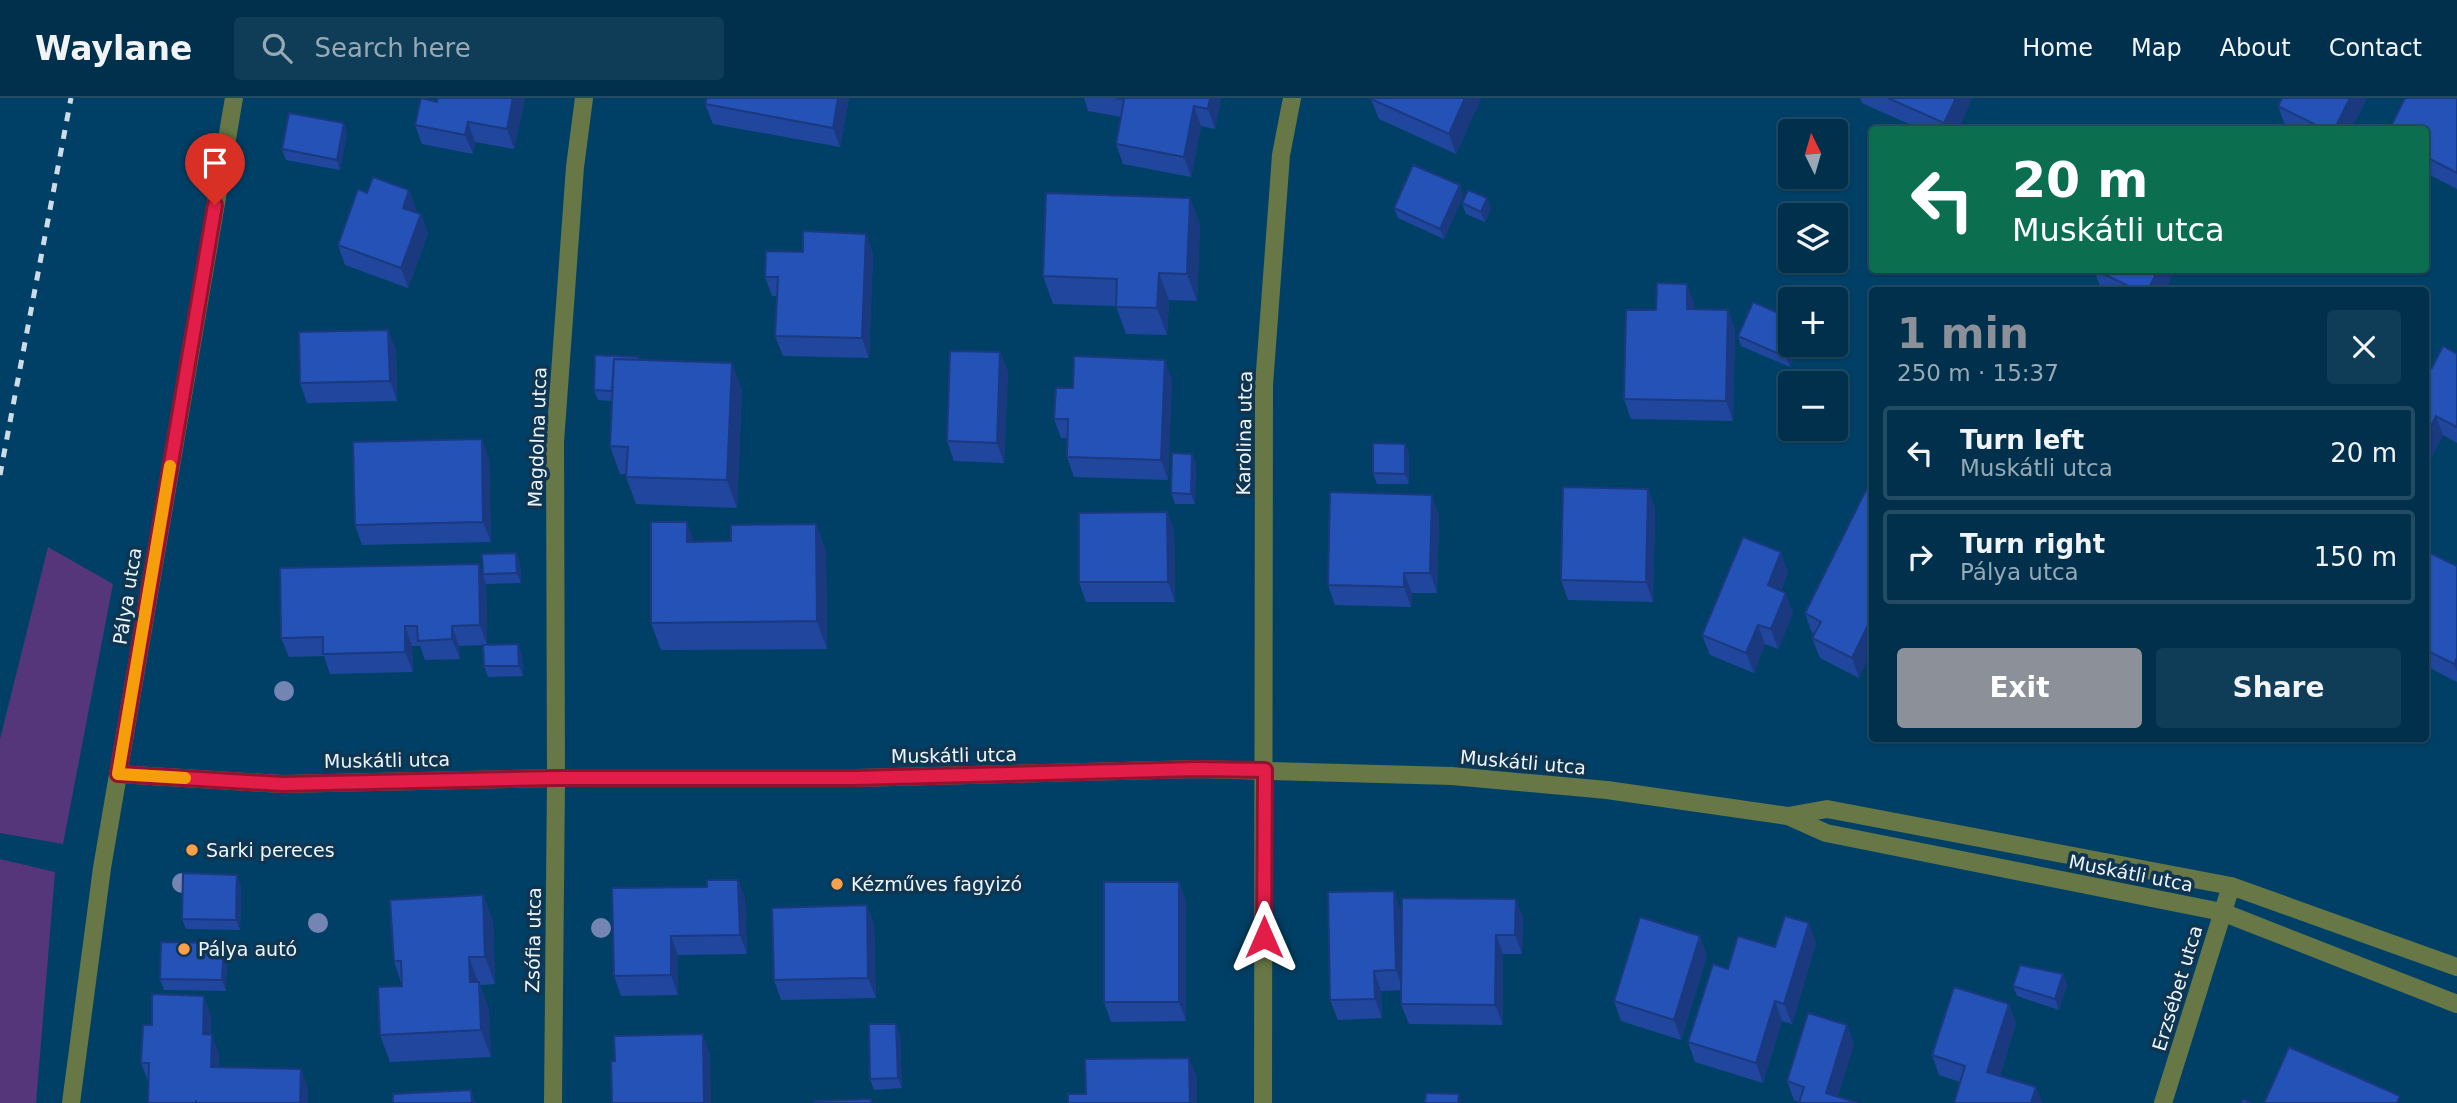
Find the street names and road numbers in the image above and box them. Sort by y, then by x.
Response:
street label: Magdolna utca [524,366,550,508]
street label: Karolina utca [1232,370,1256,496]
street label: Pálya utca [108,546,146,646]
street label: Muskátli utca [891,743,1017,767]
street label: Muskátli utca [1459,746,1587,778]
street label: Muskátli utca [324,748,450,772]
street label: Muskátli utca [2067,850,2195,896]
street label: Zsófia utca [521,887,545,993]
street label: Erzsébet utca [2147,923,2207,1053]

